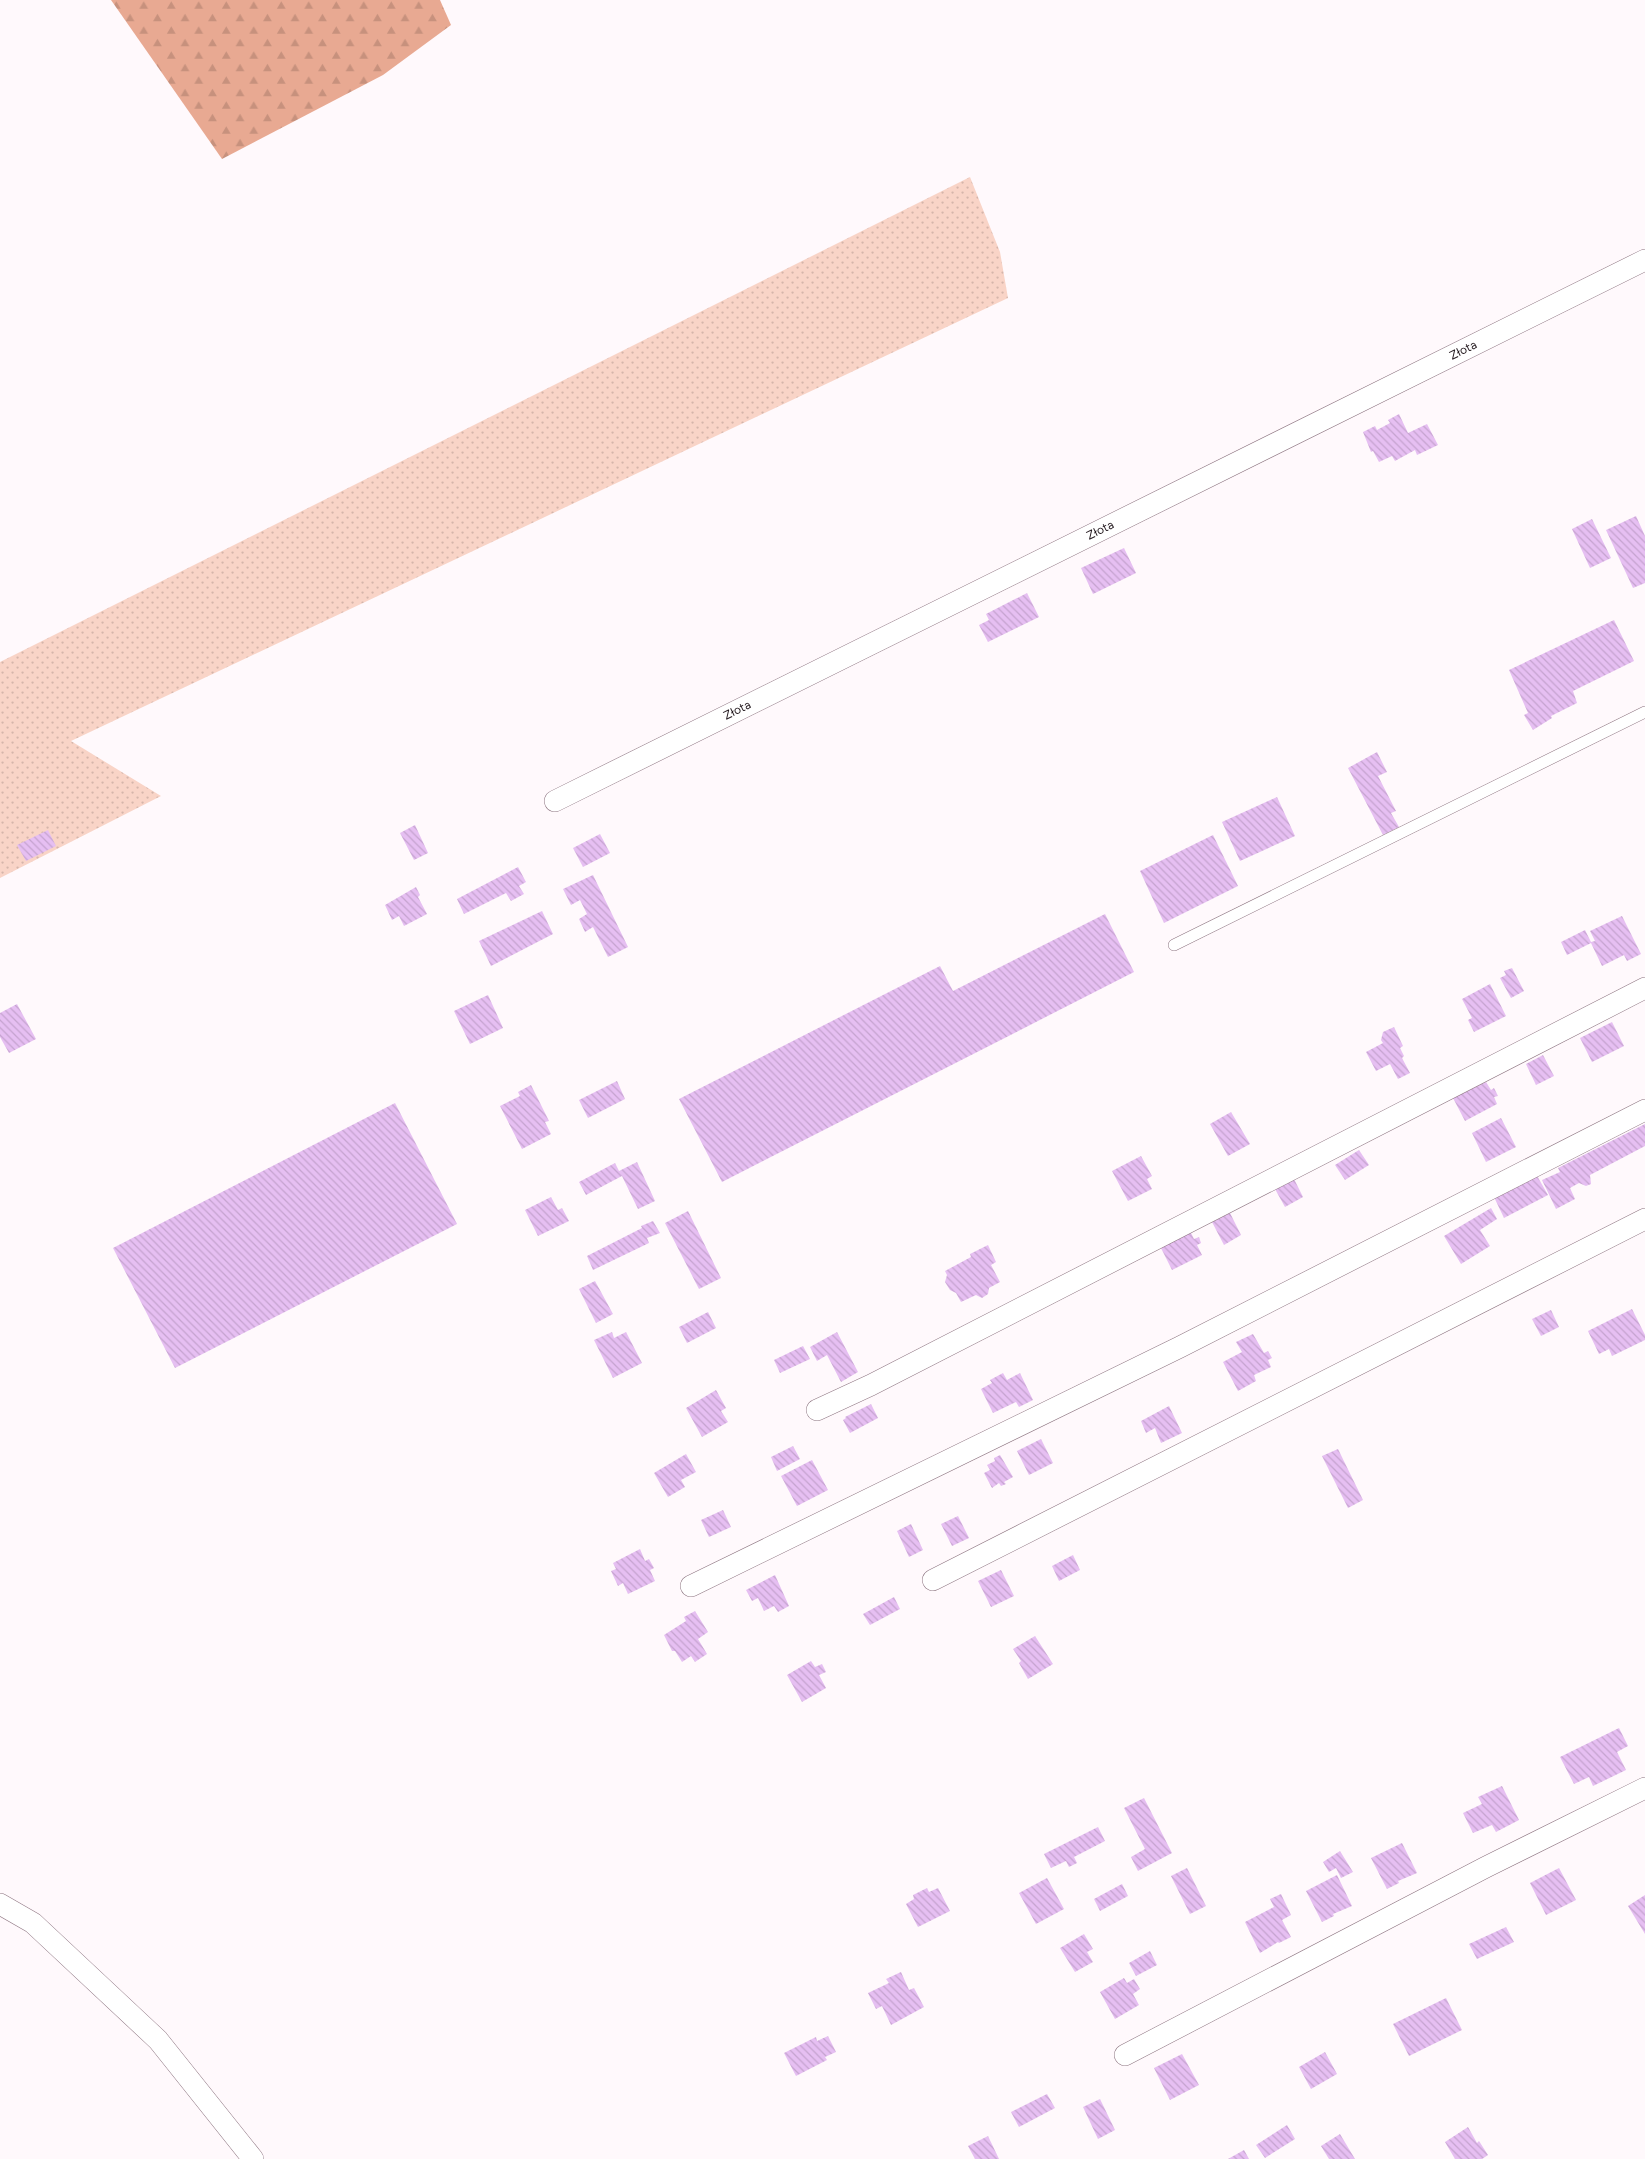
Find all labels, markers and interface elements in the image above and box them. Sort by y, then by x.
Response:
street label: Złota [1447,337,1479,363]
street label: Złota [1084,517,1116,543]
street label: Złota [721,697,753,723]

